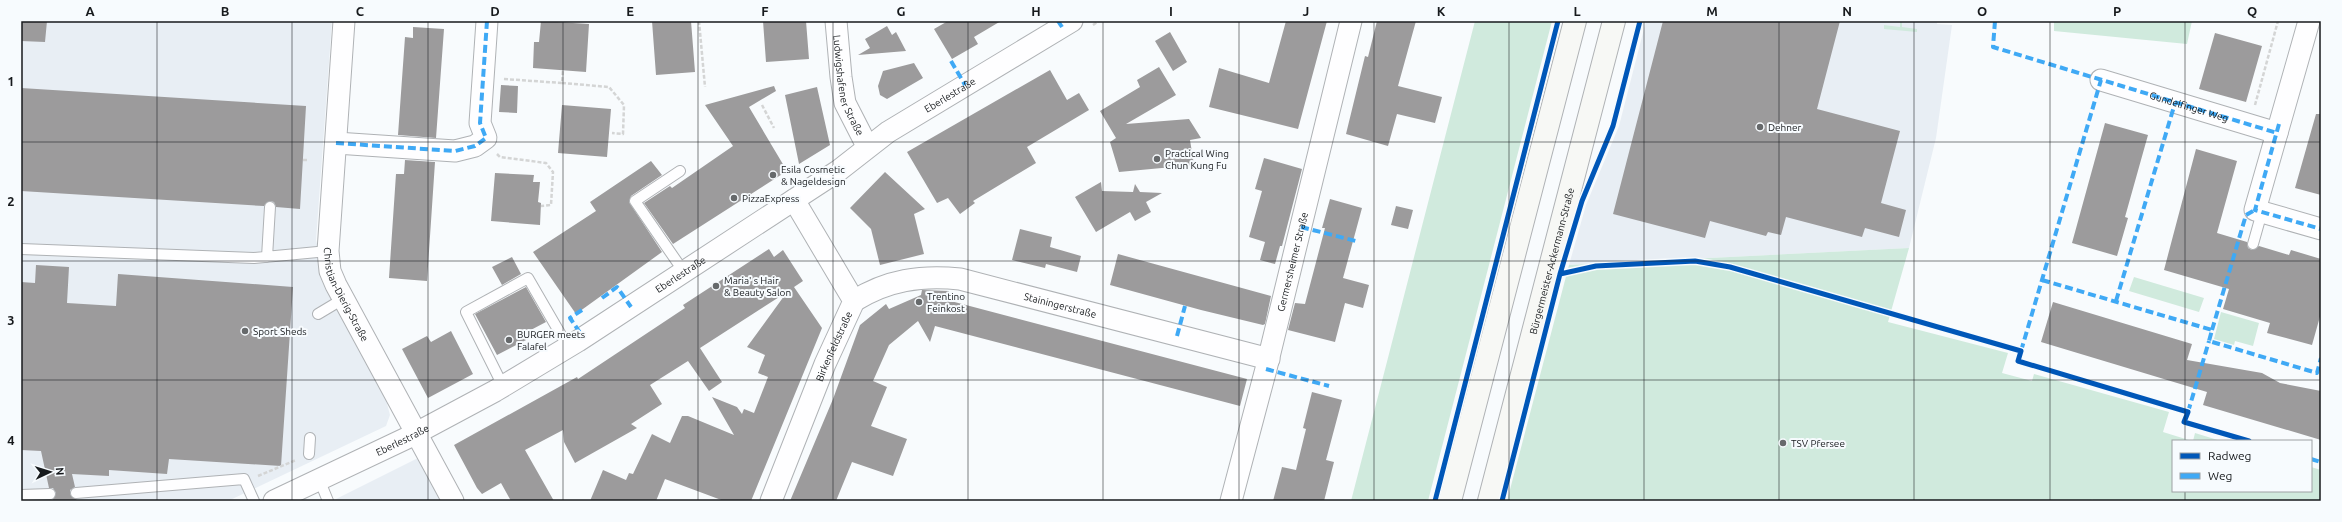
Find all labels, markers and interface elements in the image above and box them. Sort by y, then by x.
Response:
text: A [85,4,95,18]
text: B [221,4,230,18]
text: C [356,4,365,18]
text: D [490,4,500,18]
text: E [626,4,634,18]
text: F [761,4,769,18]
text: G [897,4,906,18]
text: H [1031,4,1041,18]
text: I [1169,4,1173,18]
text: J [1303,4,1309,18]
text: K [1437,4,1446,18]
text: L [1573,4,1581,18]
text: M [1706,4,1718,18]
text: N [1842,4,1852,18]
text: O [1977,4,1987,18]
text: P [2113,4,2121,18]
text: Q [2247,4,2257,18]
street label: Ludwigshafener Straße [831,34,866,137]
text: 1 [7,74,15,88]
street label: Eberlestraße [922,76,978,115]
street label: Gundelfinger Weg [2148,90,2230,124]
marker: Dehner [1755,122,1765,132]
place label: Dehner [1768,122,1802,133]
place label: Practical Wing Chun Kung Fu [1165,148,1229,171]
marker: Practical Wing Chun Kung Fu [1152,154,1162,164]
place label: Esila Cosmetic & Nageldesign [781,164,846,187]
marker: Esila Cosmetic & Nageldesign [768,170,778,180]
street label: Bürgermeister-Ackermann-Straße [1528,187,1576,336]
marker: PizzaExpress [729,193,739,203]
place label: PizzaExpress [742,193,799,204]
text: 2 [7,194,15,208]
street label: Germersheimer Straße [1275,211,1310,313]
street label: Christian-Dierig-Straße [322,247,370,343]
street label: Eberlestraße [653,254,708,295]
place label: Maria' s Hair & Beauty Salon [724,275,791,298]
marker: Maria' s Hair & Beauty Salon [711,281,721,291]
place label: Trentino Feinkost [927,291,965,314]
street label: Stainingerstraße [1023,291,1098,320]
marker: Trentino Feinkost [914,297,924,307]
street label: Birkenfeldstraße [814,310,854,383]
text: 3 [7,313,15,327]
marker: Sport Sheds [240,326,250,336]
place label: Sport Sheds [253,326,307,337]
place label: BURGER meets Falafel [517,329,585,352]
marker: BURGER meets Falafel [504,335,514,345]
street label: Eberlestraße [374,422,431,458]
text: 4 [7,433,15,447]
marker: TSV Pfersee [1778,438,1788,448]
place label: TSV Pfersee [1791,438,1845,449]
legend [2172,440,2312,492]
text: Radweg [2208,449,2251,462]
north arrow [30,452,70,492]
text: N [54,467,66,476]
text: Weg [2208,469,2232,482]

